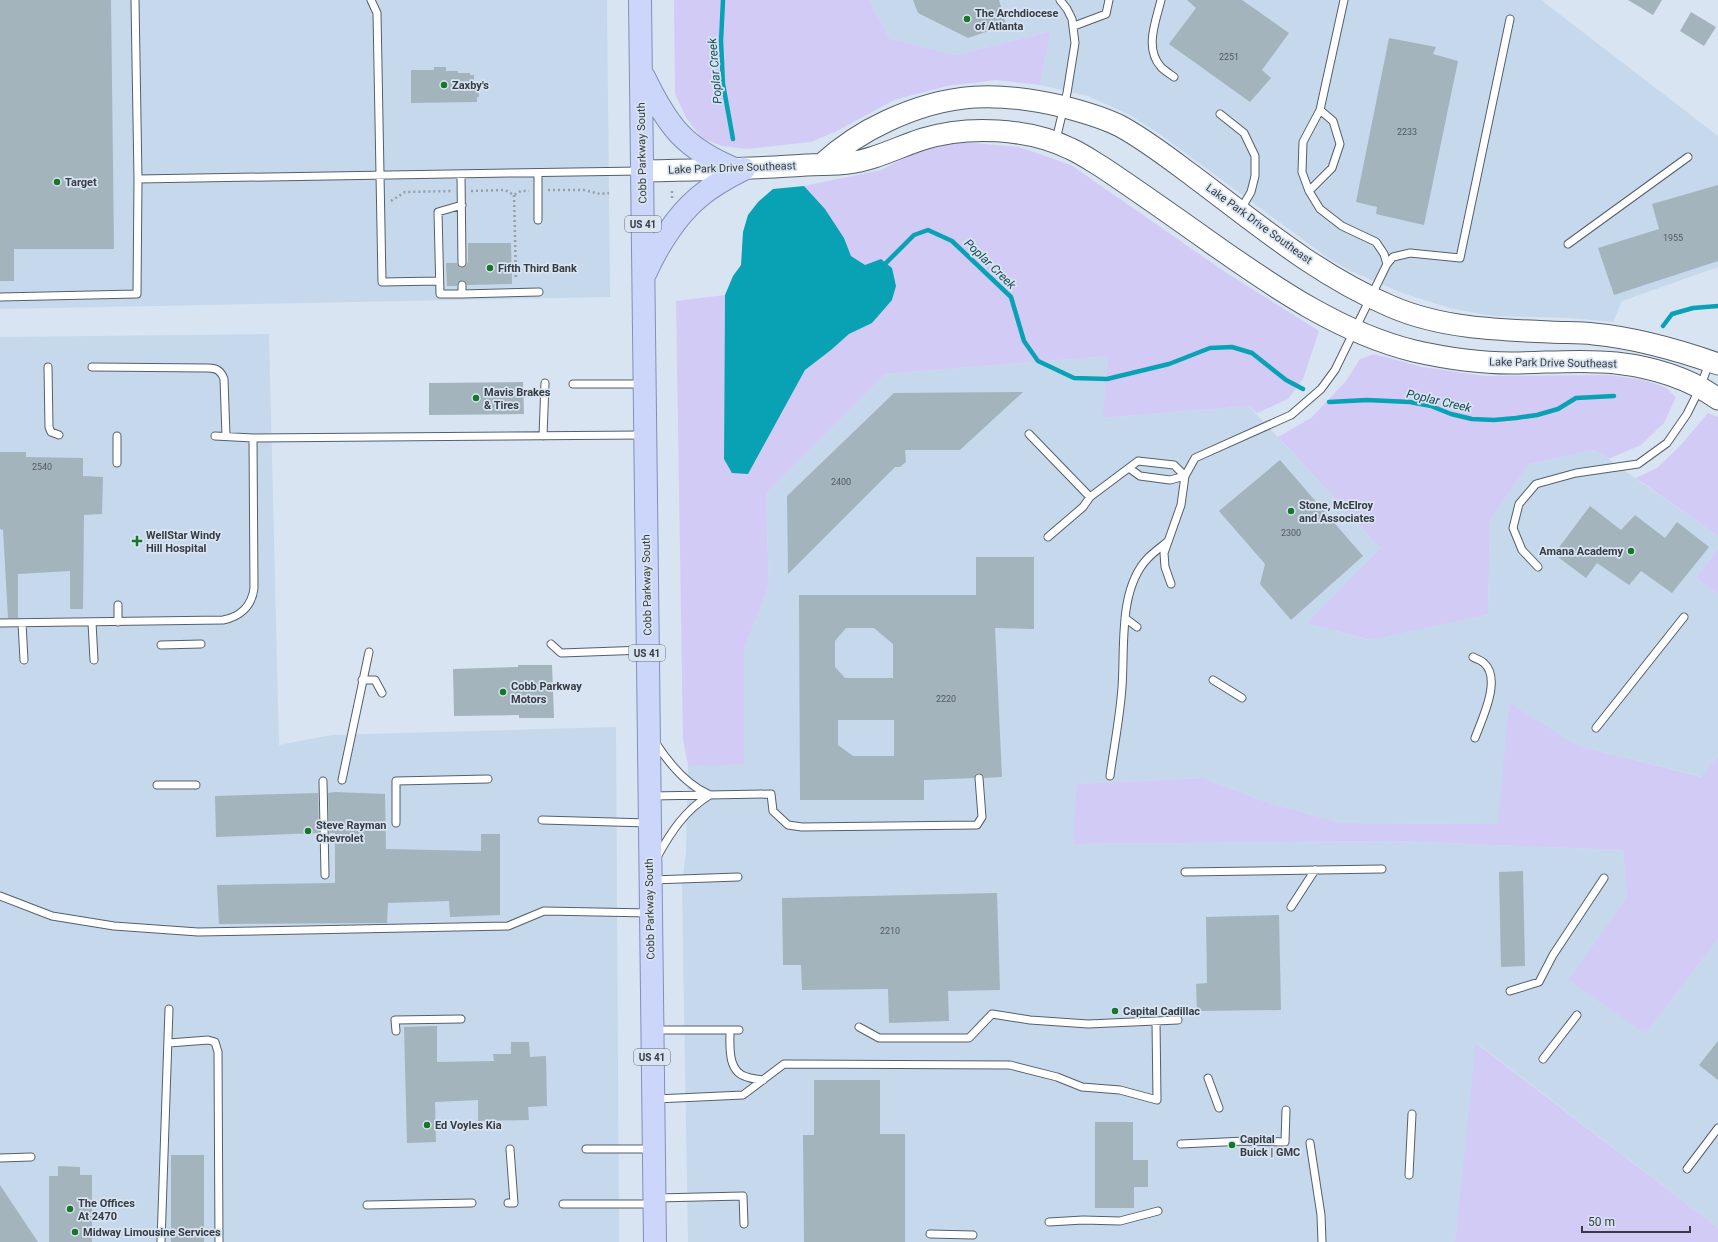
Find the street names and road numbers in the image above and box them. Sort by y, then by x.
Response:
street label: Cobb Parkway South [635,102,649,204]
street label: Lake Park Drive Southeast [668,159,797,177]
street label: Lake Park Drive Southeast [1203,181,1315,267]
road number: US 41 [625,216,661,232]
street label: Lake Park Drive Southeast [1489,355,1617,371]
street label: Cobb Parkway South [640,534,654,636]
road number: US 41 [629,645,665,661]
street label: Cobb Parkway South [643,858,657,960]
road number: US 41 [634,1049,670,1065]

